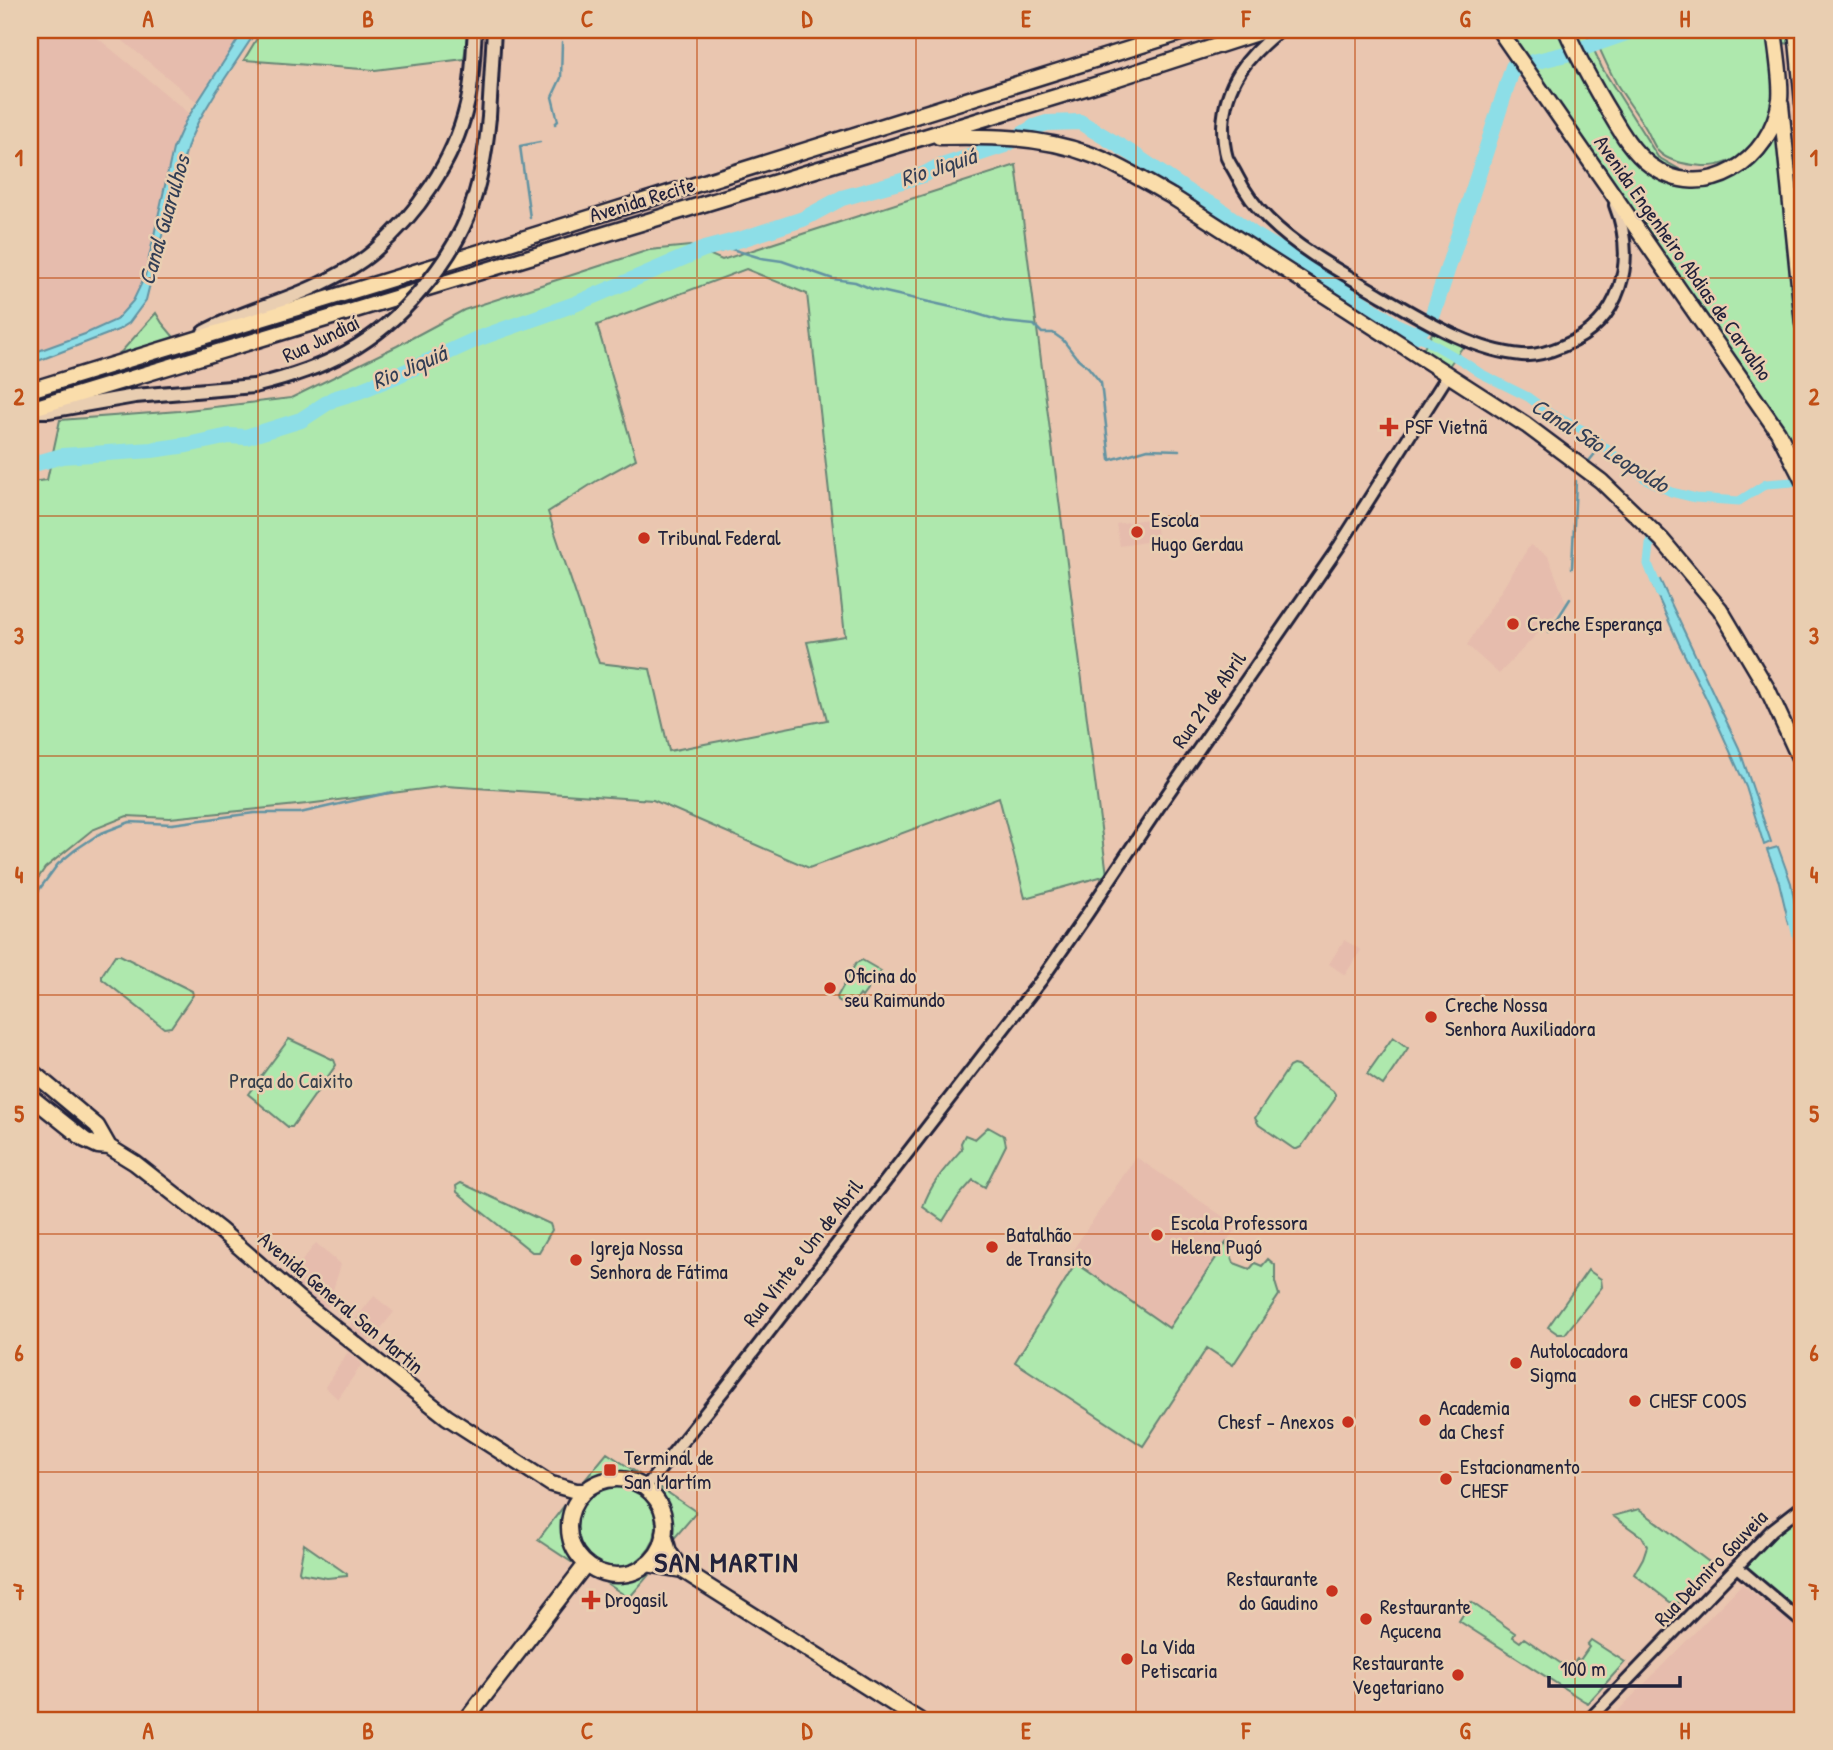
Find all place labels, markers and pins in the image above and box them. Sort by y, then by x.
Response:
place label: PSF Vietnã [1405,412,1487,441]
marker: PSF Vietnã [1379,417,1399,437]
place label: Escola Hugo Gerdau [1151,505,1244,558]
place label: Tribunal Federal [658,523,781,552]
marker: Escola Hugo Gerdau [1129,524,1145,540]
marker: Tribunal Federal [636,530,652,546]
place label: Creche Esperança [1527,609,1662,638]
marker: Creche Esperança [1505,616,1521,632]
place label: Oficina do seu Raimundo [844,961,945,1014]
marker: Oficina do seu Raimundo [822,980,838,996]
place label: Creche Nossa Senhora Auxiliadora [1445,990,1595,1043]
marker: Creche Nossa Senhora Auxiliadora [1423,1009,1439,1025]
place label: Escola Professora Helena Pugó [1171,1208,1307,1261]
place label: Batalhão de Transito [1006,1220,1092,1273]
marker: Escola Professora Helena Pugó [1149,1227,1165,1243]
place label: Igreja Nossa Senhora de Fátima [590,1233,728,1286]
marker: Batalhão de Transito [984,1239,1000,1255]
marker: Igreja Nossa Senhora de Fátima [568,1252,584,1268]
place label: Autolocadora Sigma [1530,1336,1628,1389]
marker: Autolocadora Sigma [1508,1355,1524,1371]
place label: CHESF COOS [1649,1386,1747,1415]
place label: Academia da Chesf [1439,1393,1509,1446]
marker: CHESF COOS [1627,1393,1643,1409]
place label: Chesf - Anexos [1217,1407,1334,1436]
marker: Academia da Chesf [1417,1412,1433,1428]
marker: Chesf - Anexos [1340,1414,1356,1430]
place label: Terminal de San Martím [624,1443,714,1496]
place label: Estacionamento CHESF [1460,1452,1580,1505]
marker: Terminal de San Martím [602,1462,618,1478]
marker: Estacionamento CHESF [1438,1471,1454,1487]
place label: Restaurante do Gaudino [1227,1564,1318,1617]
marker: Restaurante do Gaudino [1324,1583,1340,1599]
place label: Drogasil [605,1585,668,1614]
marker: Drogasil [583,1592,599,1608]
place label: Restaurante Açucena [1380,1592,1471,1645]
marker: Restaurante Açucena [1358,1611,1374,1627]
place label: La Vida Petiscaria [1141,1632,1217,1685]
place label: Restaurante Vegetariano [1352,1648,1444,1701]
marker: La Vida Petiscaria [1119,1651,1135,1667]
marker: Restaurante Vegetariano [1450,1667,1466,1683]

